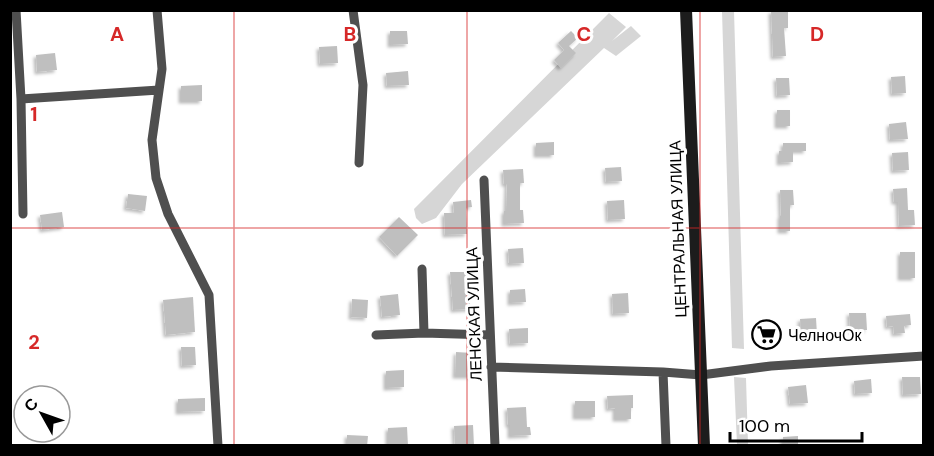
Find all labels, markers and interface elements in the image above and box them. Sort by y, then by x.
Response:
text: A [110,21,124,47]
text: B [344,21,356,47]
text: C [577,21,591,47]
text: D [810,21,824,47]
text: 1 [30,101,38,127]
street label: ЦЕНТРАЛЬНАЯ УЛИЦА [664,140,692,318]
street label: ЛЕНСКАЯ УЛИЦА [461,246,487,381]
supermarket icon: ЧелночОк [751,319,783,351]
place label: ЧелночОк [788,325,863,346]
text: 2 [28,329,40,355]
north arrow [12,384,72,444]
text: С [19,393,43,416]
scale bar [730,405,862,443]
text: 100 m [739,414,790,438]

